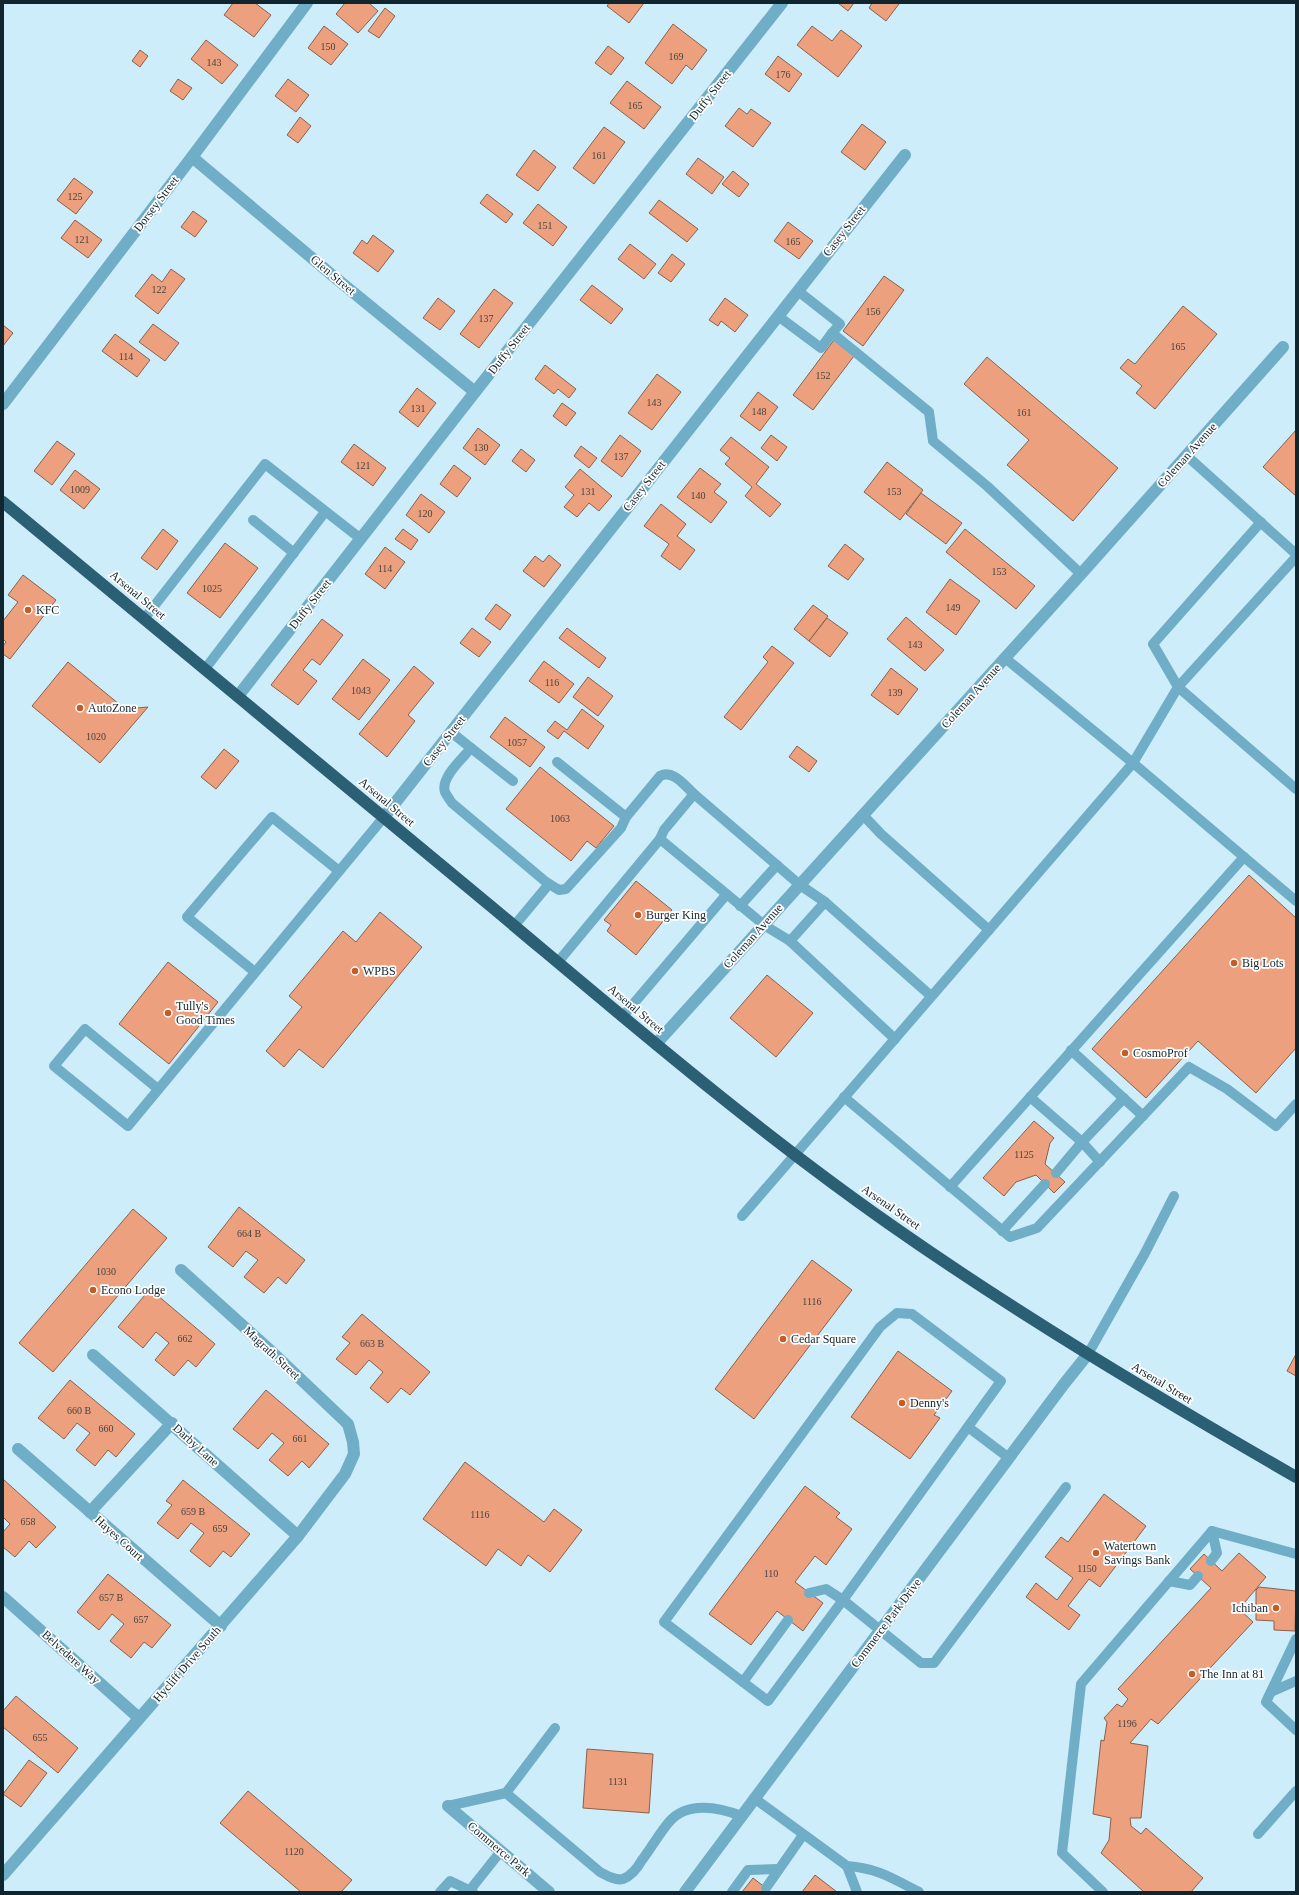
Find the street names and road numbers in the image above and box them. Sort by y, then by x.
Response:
street label: Duffy Street [686,67,734,123]
street label: Dorsey Street [131,173,182,234]
street label: Casey Street [820,202,868,259]
street label: Glen Street [308,252,359,298]
street label: Duffy Street [485,321,533,377]
street label: Coleman Avenue [1154,420,1220,490]
street label: Casey Street [620,457,668,514]
street label: Arsenal Street [107,568,169,623]
street label: Duffy Street [286,576,334,632]
street label: Coleman Avenue [938,661,1004,731]
street label: Casey Street [420,712,468,769]
street label: Arsenal Street [356,775,418,830]
street label: Coleman Avenue [720,901,786,971]
street label: Arsenal Street [605,982,667,1037]
street label: Arsenal Street [859,1182,924,1233]
street label: Magrath Street [241,1323,303,1383]
street label: Arsenal Street [1129,1359,1195,1407]
street label: Darby Lane [170,1421,222,1469]
street label: Hayes Court [92,1513,147,1564]
street label: Commerce Park Drive [848,1576,924,1670]
street label: Hycliff Drive South [150,1623,224,1705]
street label: Belvedere Way [39,1627,103,1687]
street label: Commerce Park [465,1819,533,1879]

